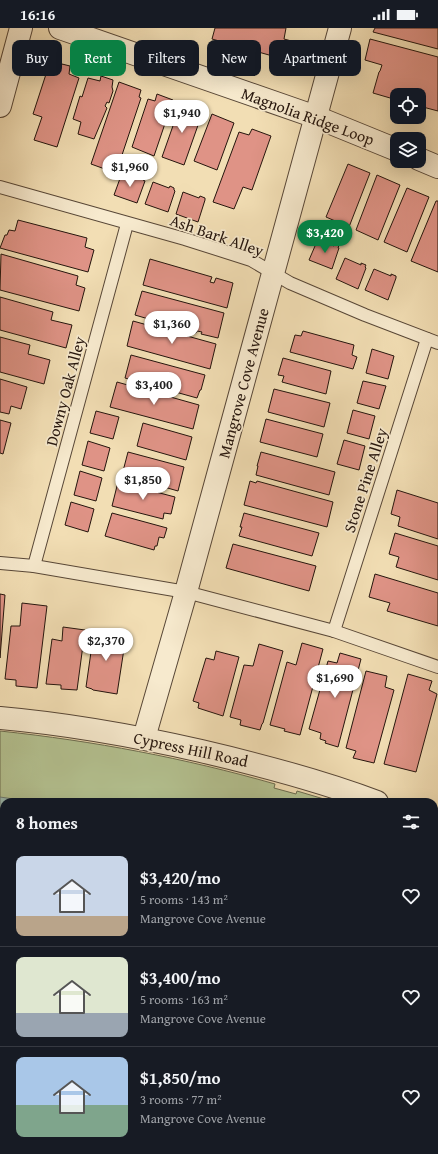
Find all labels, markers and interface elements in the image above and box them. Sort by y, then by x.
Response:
text: 16:16 [20,4,55,25]
chip: Buy [12,40,62,76]
chip: Rent [70,40,126,76]
chip: Filters [134,40,199,76]
chip: New [207,40,261,76]
chip: Apartment [269,40,361,76]
street label: Magnolia Ridge Loop [238,81,378,151]
map controls [390,88,426,168]
button: locate [390,88,426,124]
pin: $1,940 [149,100,215,134]
text: $1,940 [163,103,201,122]
button: layers [390,132,426,168]
pin: $1,960 [97,154,163,188]
text: $1,960 [111,157,149,176]
street label: Ash Bark Alley [167,208,267,262]
pin: $3,420 [292,220,358,254]
text: $3,420 [306,223,344,242]
street label: Mangrove Cove Avenue [211,305,275,461]
pin: $1,360 [139,311,205,345]
text: $1,360 [153,314,191,333]
street label: Downy Oak Alley [39,334,91,448]
pin: $3,400 [121,372,187,406]
text: $3,400 [135,375,173,394]
street label: Stone Pine Alley [337,424,393,536]
pin: $1,850 [110,467,176,501]
text: $1,850 [124,470,162,489]
pin: $2,370 [73,628,139,662]
text: $2,370 [87,631,125,650]
pin: $1,690 [302,665,368,699]
text: $1,690 [316,668,354,687]
street label: Cypress Hill Road [132,725,251,773]
text: 8 homes [16,810,78,835]
icon: filters [400,811,422,833]
text: $3,420/mo [140,865,221,890]
icon: home [48,872,96,920]
icon: heart [400,885,422,907]
text: 5 rooms · 143 m² [140,890,228,909]
text: Mangrove Cove Avenue [140,909,266,928]
text: $3,400/mo [140,965,221,990]
icon: home [48,973,96,1021]
icon: heart [400,986,422,1008]
text: 5 rooms · 163 m² [140,990,228,1009]
text: Mangrove Cove Avenue [140,1009,266,1028]
text: $1,850/mo [140,1065,221,1090]
icon: home [48,1073,96,1121]
icon: heart [400,1086,422,1108]
text: 3 rooms · 77 m² [140,1090,222,1109]
text: Mangrove Cove Avenue [140,1109,266,1128]

